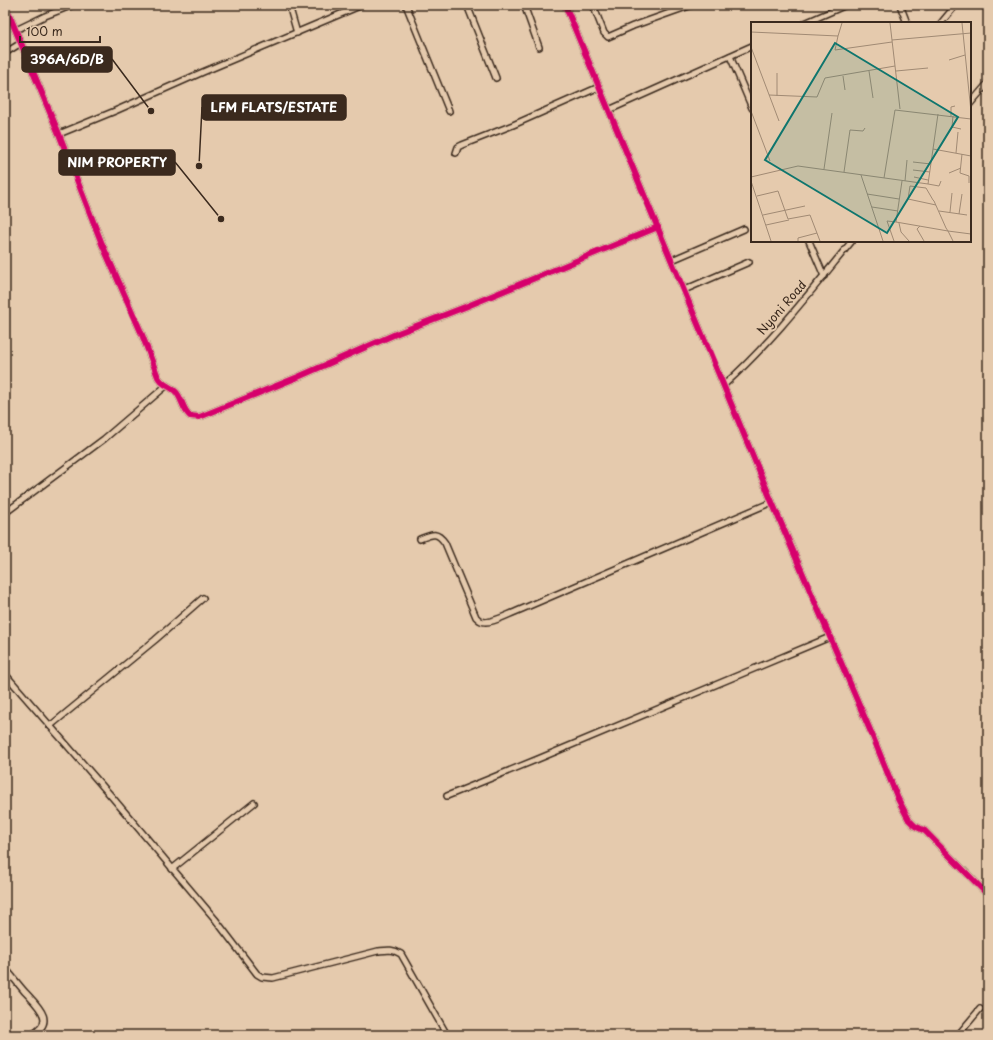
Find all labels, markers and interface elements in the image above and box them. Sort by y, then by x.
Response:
scale bar [20,18,100,44]
text: 100 m [26,22,63,40]
inset map [751,22,971,242]
callout: 396A/6D/B [22,47,112,72]
text: 396A/6D/B [30,49,104,68]
callout: LFM FLATS/ESTATE [202,95,346,120]
text: LFM FLATS/ESTATE [211,97,337,116]
callout: NIM PROPERTY [59,150,175,175]
text: NIM PROPERTY [67,152,167,171]
street label: Nyoni Road [752,276,810,339]

